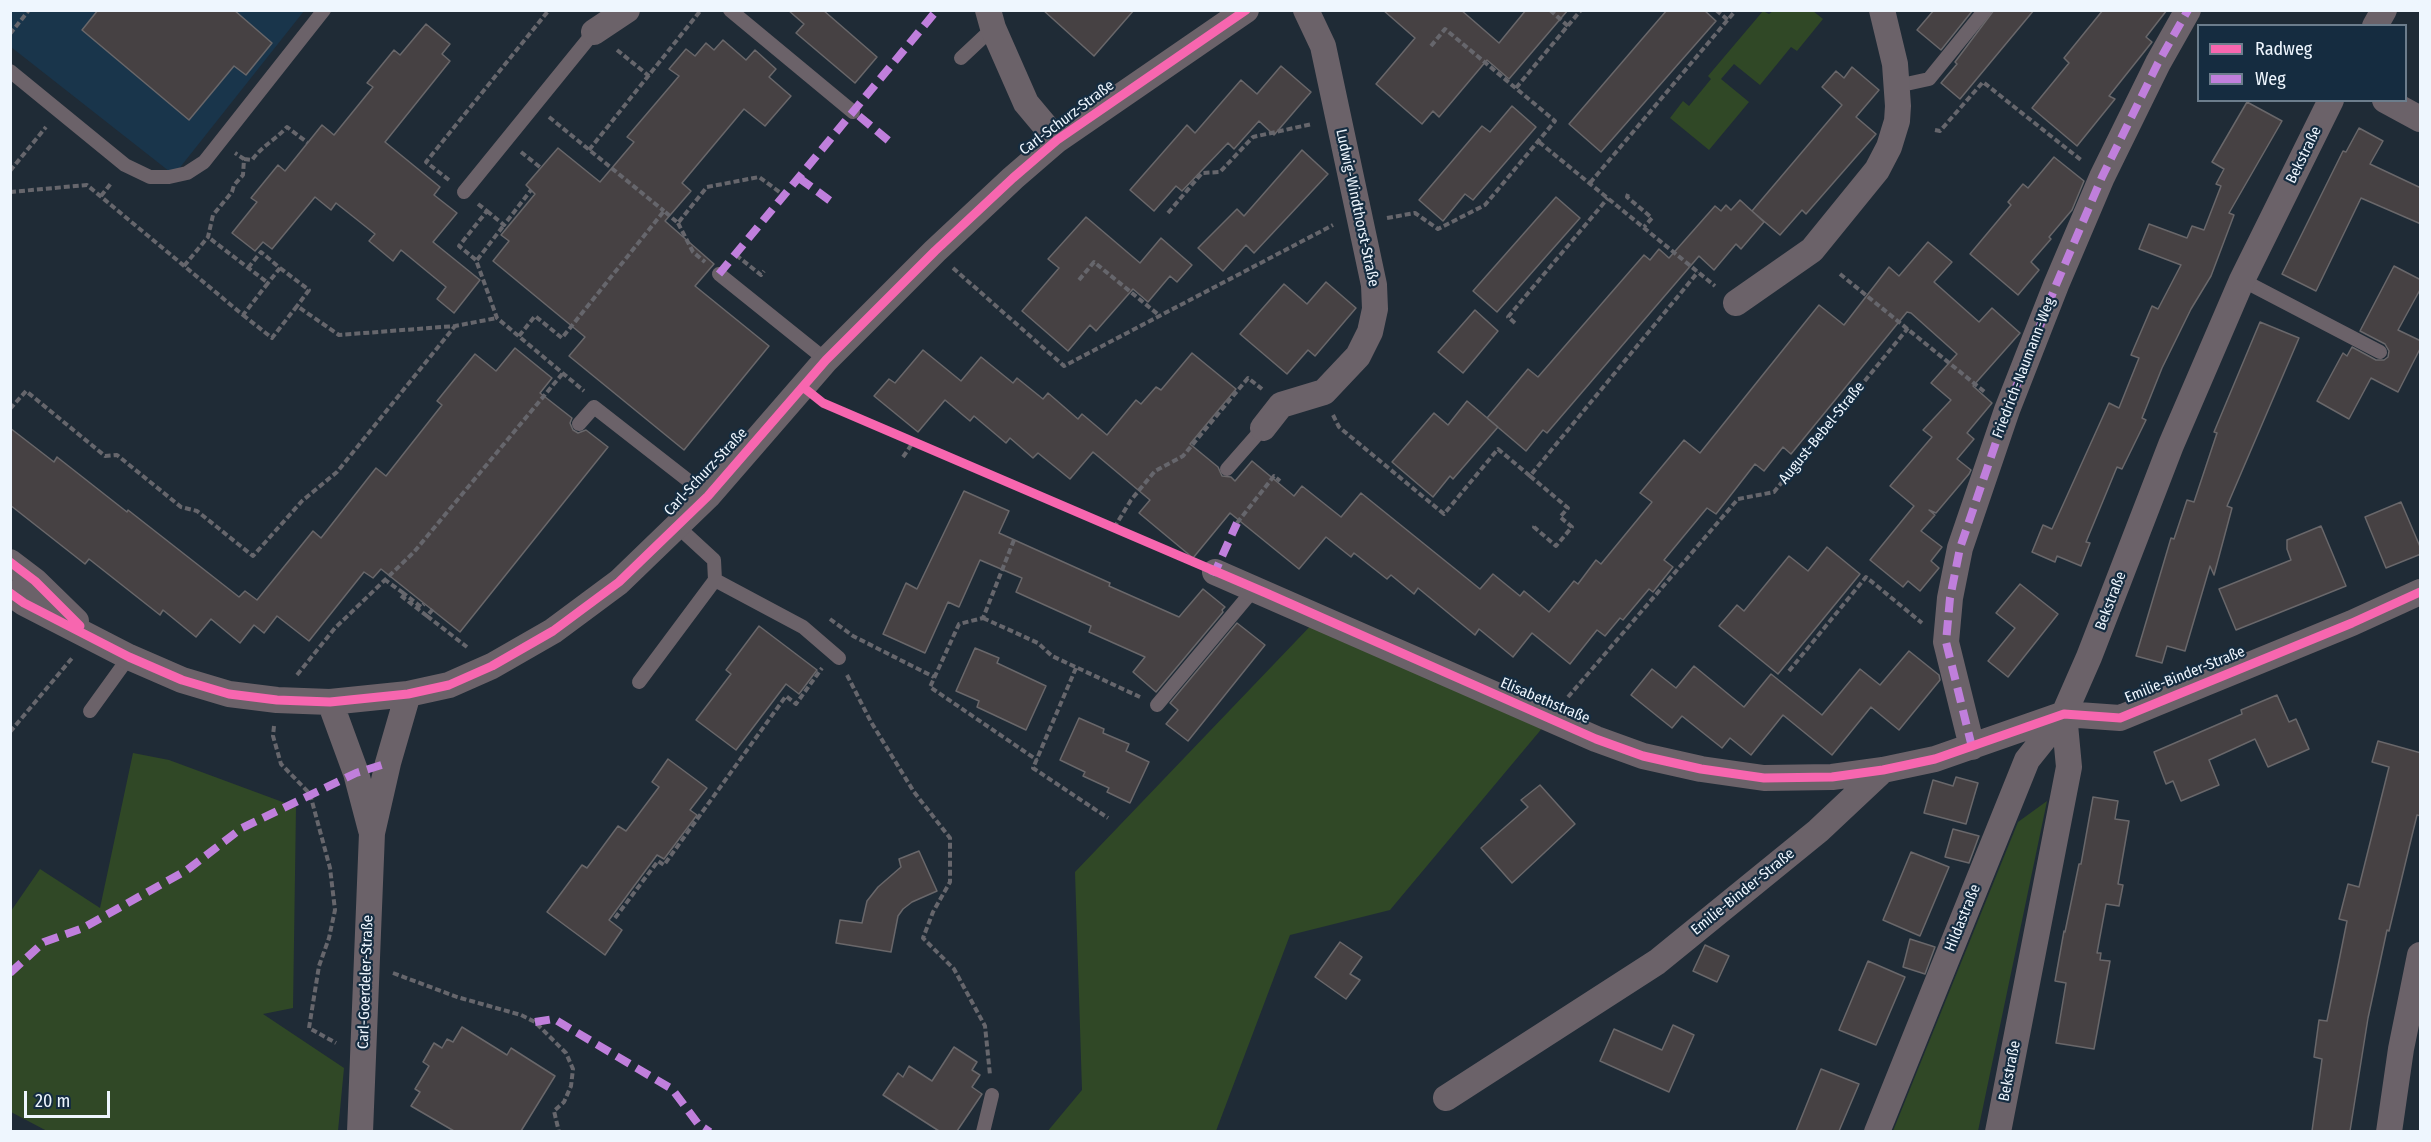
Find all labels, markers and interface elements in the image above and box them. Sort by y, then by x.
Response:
legend [2197,24,2407,102]
text: Radweg [2255,38,2312,60]
text: Weg [2255,68,2286,90]
street label: Carl-Schurz-Straße [1016,77,1118,159]
street label: Bekstraße [2282,123,2326,187]
street label: Ludwig-Windthorst-Straße [1332,128,1382,288]
street label: Friedrich-Naumann-Weg [1989,295,2059,441]
street label: August-Bebel-Straße [1775,378,1869,488]
street label: Carl-Schurz-Straße [661,424,751,520]
street label: Bekstraße [2092,569,2130,633]
street label: Emilie-Binder-Straße [2122,643,2248,707]
street label: Elisabethstraße [1498,674,1592,728]
street label: Emilie-Binder-Straße [1688,845,1798,939]
street label: Hildastraße [1941,882,1985,954]
street label: Carl-Goerdeler-Straße [355,915,377,1049]
street label: Bekstraße [1995,1039,2025,1103]
scale bar [27,1079,112,1117]
text: 20 m [35,1090,70,1112]

